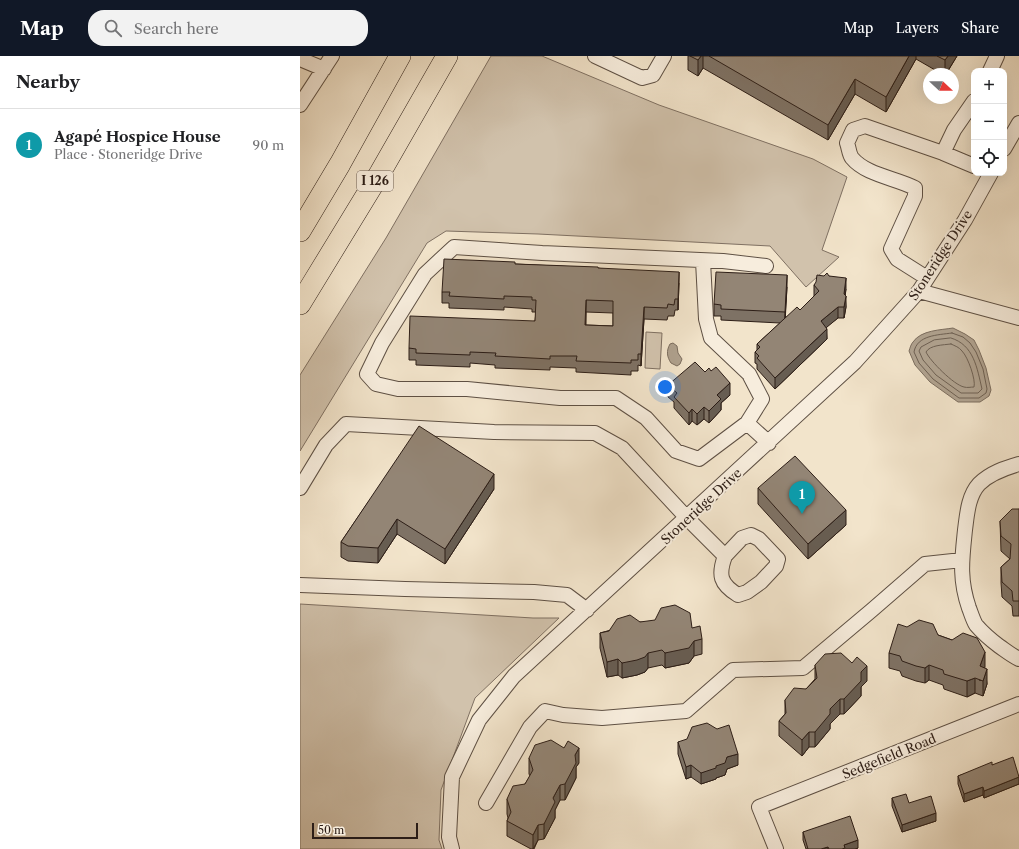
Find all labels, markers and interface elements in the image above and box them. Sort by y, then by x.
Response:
search box [88,10,368,46]
text: Map [20,17,64,40]
icon: search [102,17,124,39]
text: Search here [134,19,219,38]
text: Map [843,19,873,37]
text: Layers [895,19,939,37]
text: Share [961,19,999,37]
north arrow [923,68,959,104]
map controls [971,68,1007,176]
button: + [971,68,1007,104]
text: Nearby [16,72,80,92]
button: − [971,104,1007,140]
text: Agapé Hospice House [54,127,221,146]
text: 1 [26,137,32,153]
text: 90 m [253,137,284,153]
button: locate [971,140,1007,176]
text: Place · Stoneridge Drive [54,146,202,162]
road number: I 126 [357,171,393,191]
street label: Stoneridge Drive [905,207,975,303]
your location [655,377,675,397]
street label: Stoneridge Drive [657,465,745,547]
pin: 1 [789,481,815,514]
street label: Sedgefield Road [840,730,938,782]
scale bar [312,821,418,840]
text: 50 m [318,823,344,837]

